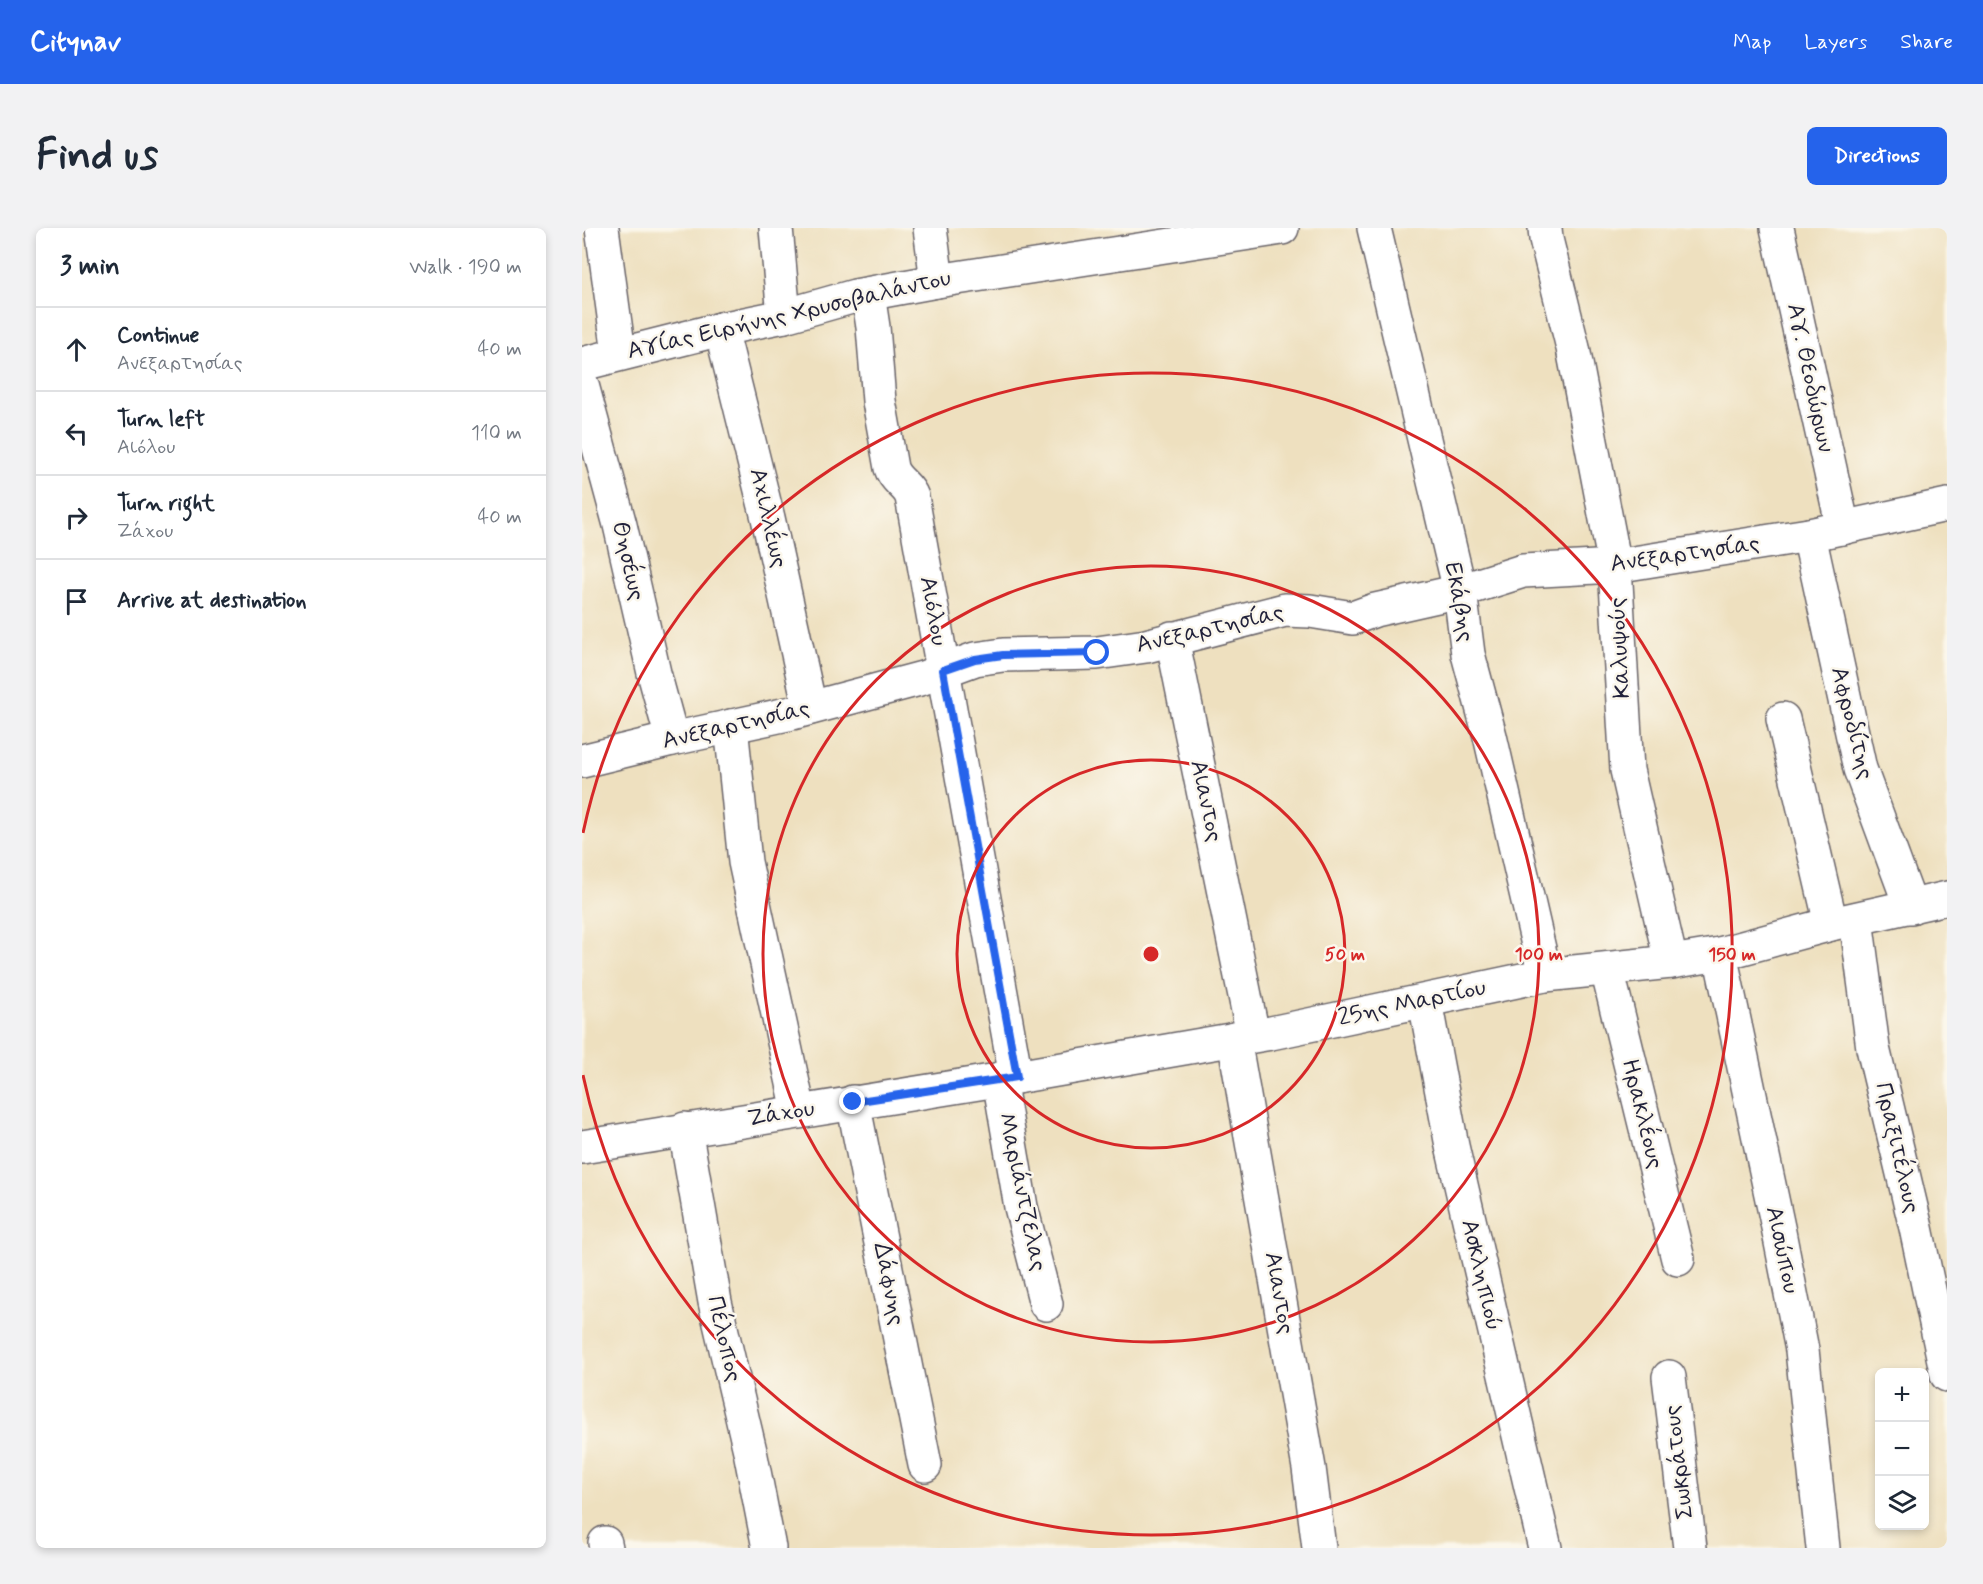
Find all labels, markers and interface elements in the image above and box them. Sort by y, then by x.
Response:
text: Citynav [30,24,121,61]
text: Map [1733,28,1771,56]
text: Layers [1804,28,1867,56]
text: Share [1900,28,1953,56]
button: Directions [1807,127,1947,185]
text: Find us [36,129,158,184]
text: 3 min [60,250,120,284]
text: Walk · 190 m [409,254,522,281]
street label: Αγίας Ειρήνης Χρυσοβαλάντου [624,263,954,367]
street label: Αγ. Θεοδώρων [1779,301,1841,455]
text: Continue [117,322,199,350]
icon: ahead [60,333,93,366]
text: 40 m [478,336,522,363]
text: Ανεξαρτησίας [117,350,242,377]
text: Turn left [117,406,205,434]
icon: left [60,417,93,450]
text: 110 m [471,420,522,447]
text: Αιόλου [117,434,175,461]
street label: Αχιλλέως [741,465,796,571]
text: Turn right [117,490,215,518]
icon: right [60,501,93,534]
text: 40 m [478,504,522,531]
text: Ζάχου [117,518,173,545]
street label: Θησέως [604,518,653,604]
street label: Ανεξαρτησίας [1608,528,1762,580]
street label: Εκάβης [1437,560,1481,644]
street label: Αιόλου [912,574,954,648]
icon: arrive [60,585,93,618]
text: Arrive at destination [117,587,307,615]
street label: Ανεξαρτησίας [1133,597,1287,661]
street label: Καλυψούς [1602,597,1638,699]
route start [1083,639,1109,665]
street label: Αφροδίτης [1823,663,1881,783]
street label: Ανεξαρτησίας [659,693,813,757]
street label: Αιαντος [1182,757,1230,845]
text: 50 m [1325,943,1365,967]
text: 100 m [1515,943,1563,967]
text: 150 m [1708,943,1756,967]
centre of rings [1141,944,1161,964]
street label: 25ης Μαρτίου [1335,972,1489,1034]
street label: Ηρακλέους [1613,1056,1672,1172]
street label: Πραξιτέλους [1867,1079,1928,1216]
route end [839,1088,865,1114]
street label: Ζάχου [745,1093,817,1135]
street label: Μαριάντζελας [990,1110,1054,1274]
street label: Αισώπου [1758,1203,1806,1297]
street label: Ασκληπιού [1453,1216,1509,1334]
street label: Δάφνης [866,1240,912,1328]
street label: Αιαντος [1257,1249,1301,1337]
street label: Πέλοπος [699,1293,750,1385]
map controls [1875,1368,1929,1530]
button: + [1875,1368,1929,1422]
street label: Σωκράτους [1657,1403,1701,1521]
button: − [1875,1422,1929,1476]
button: layers [1875,1476,1929,1530]

